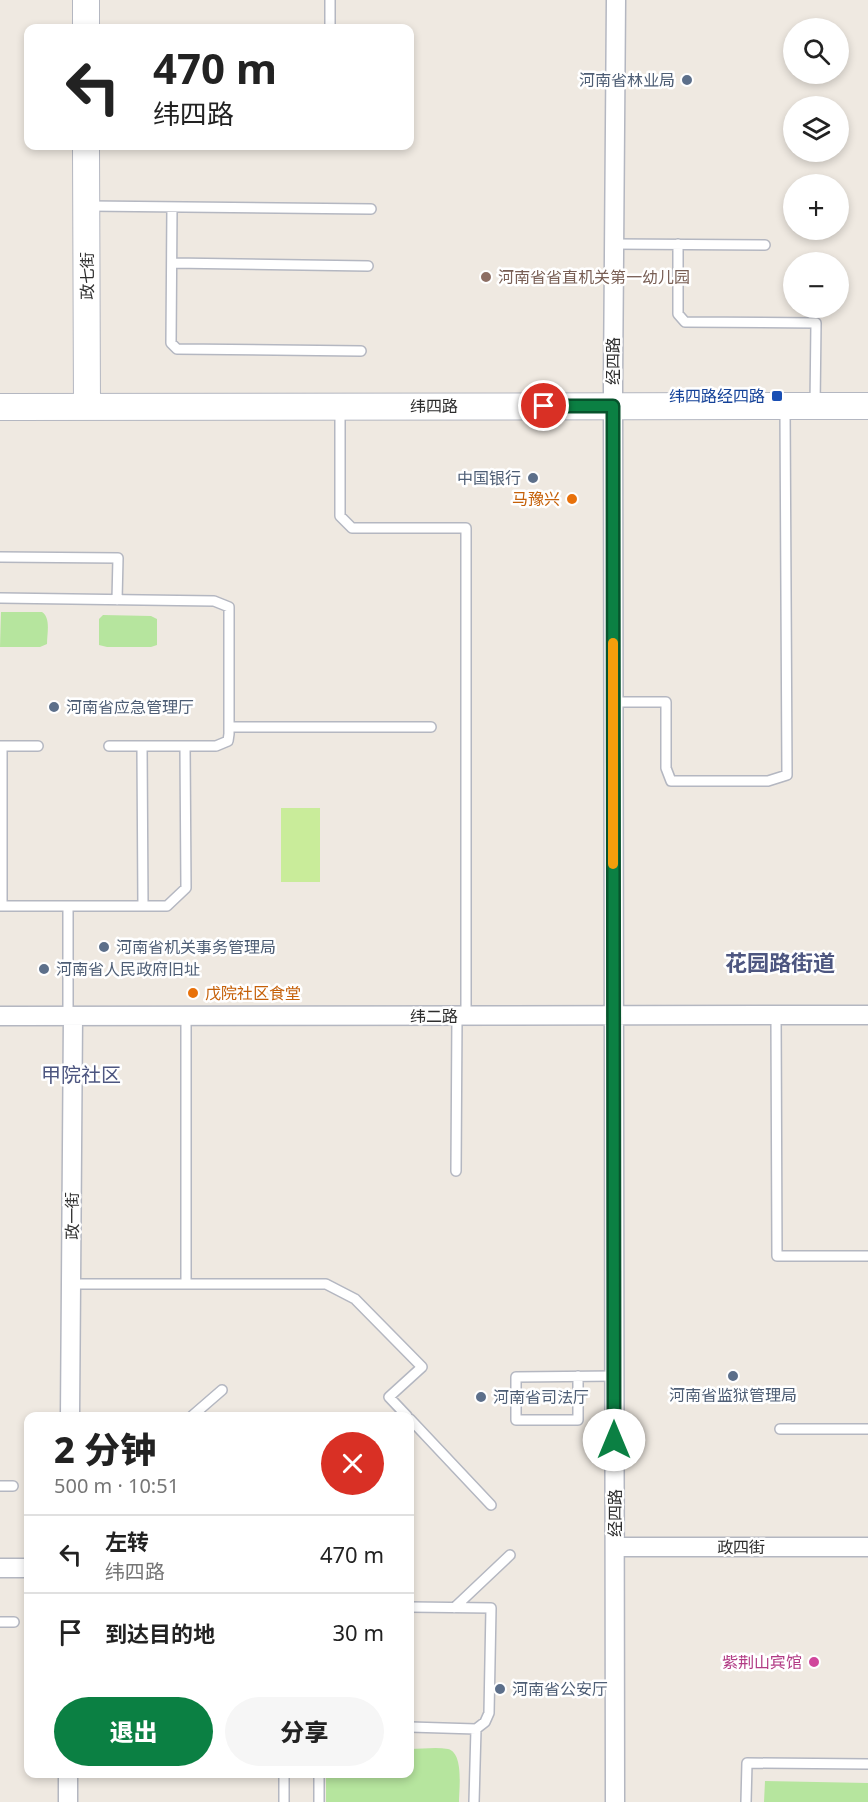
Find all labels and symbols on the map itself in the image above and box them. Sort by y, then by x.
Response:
place label: 河南省林业局 [579,69,675,91]
marker: 河南省林业局 [680,73,694,87]
street label: 政七街 [76,252,98,300]
place label: 河南省省直机关第一幼儿园 [498,266,690,288]
marker: 河南省省直机关第一幼儿园 [479,270,493,284]
street label: 经四路 [602,337,624,385]
pin [518,380,569,431]
place label: 纬四路经四路 [669,385,765,407]
marker: 纬四路经四路 [770,389,784,403]
street label: 纬四路 [410,395,458,417]
place label: 中国银行 [457,467,521,489]
marker: 中国银行 [526,471,540,485]
place label: 马豫兴 [512,488,560,510]
marker: 马豫兴 [565,492,579,506]
place label: 河南省应急管理厅 [66,696,194,718]
marker: 河南省应急管理厅 [47,700,61,714]
place label: 河南省机关事务管理局 [116,936,276,958]
marker: 河南省机关事务管理局 [97,940,111,954]
district label: 花园路街道 [725,947,835,977]
place label: 河南省人民政府旧址 [56,958,200,980]
marker: 河南省人民政府旧址 [37,962,51,976]
place label: 戊院社区食堂 [205,982,301,1004]
marker: 戊院社区食堂 [186,986,200,1000]
street label: 纬二路 [410,1005,458,1027]
district label: 甲院社区 [41,1061,121,1088]
street label: 政一街 [61,1192,83,1240]
marker: 河南省监狱管理局 [726,1369,740,1383]
place label: 河南省监狱管理局 [669,1384,797,1406]
place label: 河南省司法厅 [493,1386,589,1408]
marker: 河南省司法厅 [474,1390,488,1404]
position arrow [582,1408,646,1472]
street label: 经四路 [604,1489,626,1537]
street label: 政四街 [717,1536,765,1558]
place label: 紫荆山宾馆 [722,1651,802,1673]
marker: 紫荆山宾馆 [807,1655,821,1669]
place label: 河南省公安厅 [512,1678,608,1700]
marker: 河南省公安厅 [493,1682,507,1696]

